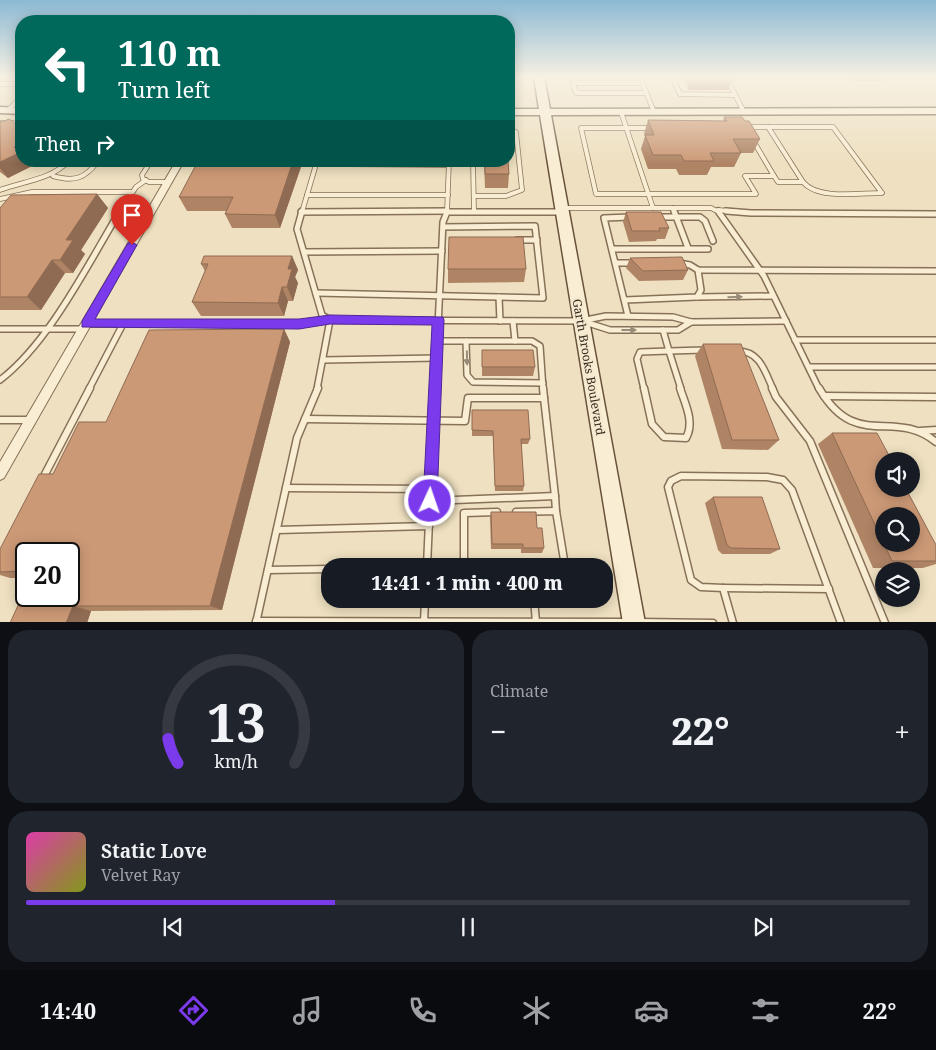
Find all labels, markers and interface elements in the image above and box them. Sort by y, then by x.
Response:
text: 110 m [118,29,221,76]
icon: left [35,35,100,100]
text: Turn left [118,74,210,104]
icon: right [91,130,119,158]
text: Then [35,131,81,157]
pin [111,194,153,245]
icon: arrive [118,201,146,229]
one-way arrow [727,292,743,300]
street label: Garth Brooks Boulevard [569,298,609,437]
one-way arrow [621,326,637,334]
one-way arrow [463,351,471,367]
map controls [875,452,920,607]
button: sound [875,452,920,497]
position arrow [403,474,455,526]
button: search [875,507,920,552]
speed limit sign: 20 [15,542,80,607]
button: layers [875,562,920,607]
text: 14:41 · 1 min · 400 m [371,570,563,596]
text: Climate [490,680,548,702]
text: 13 [207,686,265,757]
text: 22° [671,704,729,756]
text: − [490,712,506,750]
text: + [894,712,910,750]
text: km/h [214,749,258,773]
text: Static Love [101,838,207,864]
text: Velvet Ray [101,864,180,886]
icon: previous [159,913,187,941]
icon: pause [454,913,482,941]
icon: next [749,913,777,941]
icon: directions [176,993,211,1028]
icon: music [290,993,325,1028]
icon: phone [405,993,440,1028]
icon: climate [519,993,554,1028]
icon: car [634,993,669,1028]
icon: filters [748,993,783,1028]
text: 14:40 [40,995,96,1025]
text: 22° [863,995,896,1025]

